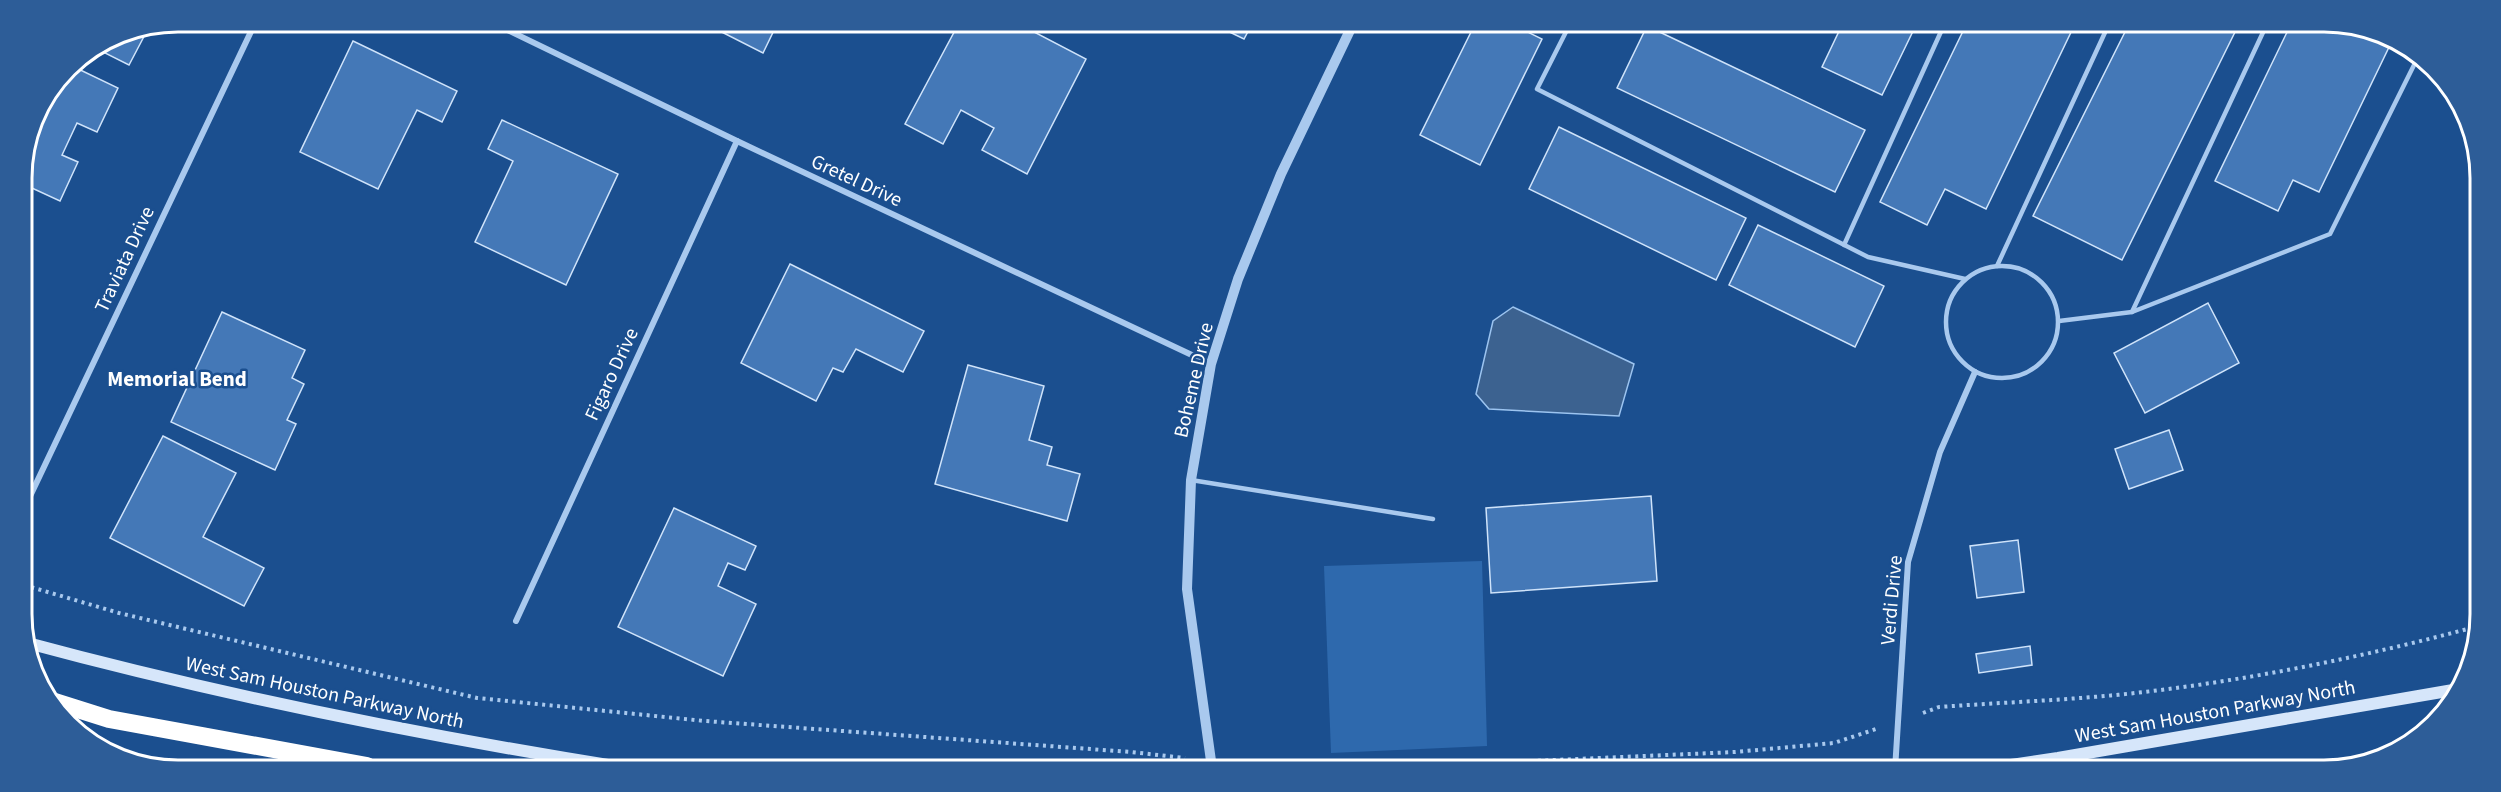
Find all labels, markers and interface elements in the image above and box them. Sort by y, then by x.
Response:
street label: Gretel Drive [806,148,907,214]
street label: Traviata Drive [88,202,162,317]
street label: Boheme Drive [1167,320,1221,440]
street label: Figaro Drive [578,323,646,425]
district label: Memorial Bend [107,364,247,394]
street label: Verdi Drive [1874,554,1910,646]
street label: West Sam Houston Parkway North [183,650,467,736]
street label: West Sam Houston Parkway North [2073,674,2357,750]

